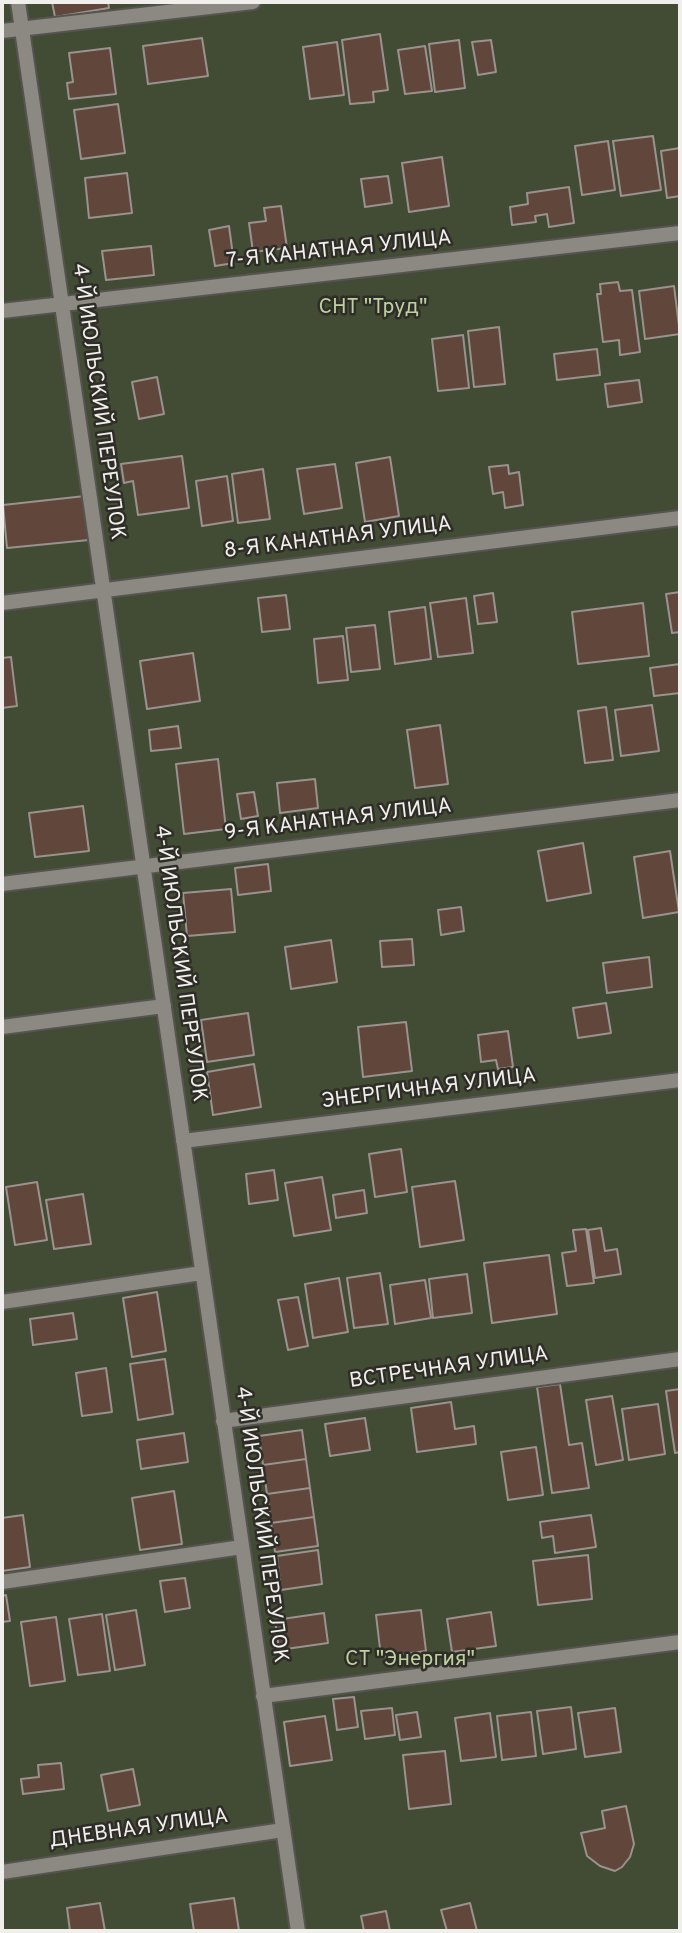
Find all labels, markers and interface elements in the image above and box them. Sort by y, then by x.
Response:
street label: 7-Я КАНАТНАЯ УЛИЦА [225,227,453,275]
street label: 4-Й ИЮЛЬСКИЙ ПЕРЕУЛОК [65,262,129,542]
park label: СНТ "Труд" [318,296,428,322]
street label: 8-Я КАНАТНАЯ УЛИЦА [223,513,453,565]
street label: 9-Я КАНАТНАЯ УЛИЦА [223,795,453,847]
street label: 4-Й ИЮЛЬСКИЙ ПЕРЕУЛОК [147,824,211,1104]
street label: ЭНЕРГИЧНАЯ УЛИЦА [320,1064,538,1116]
street label: ВСТРЕЧНАЯ УЛИЦА [348,1343,550,1395]
street label: 4-Й ИЮЛЬСКИЙ ПЕРЕУЛОК [228,1385,292,1665]
park label: СТ "Энергия" [345,1648,475,1674]
street label: ДНЕВНАЯ УЛИЦА [48,1805,230,1855]

